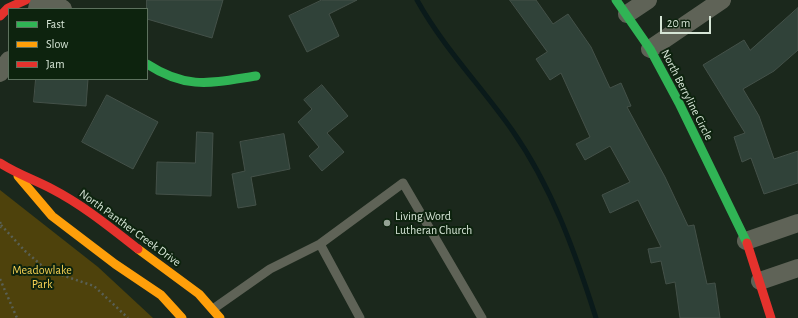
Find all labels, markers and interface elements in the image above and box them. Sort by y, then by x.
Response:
legend [8,8,148,80]
scale bar [662,8,713,34]
text: 20 m [667,17,690,29]
text: Fast [46,18,65,30]
text: Slow [46,38,68,50]
street label: North Berryline Circle [658,47,716,143]
text: Jam [46,58,65,70]
street label: North Panther Creek Drive [76,186,184,270]
place label: Living Word Lutheran Church [395,209,472,237]
marker: Living Word Lutheran Church [382,218,392,228]
park label: Meadowlake Park [12,263,72,291]

